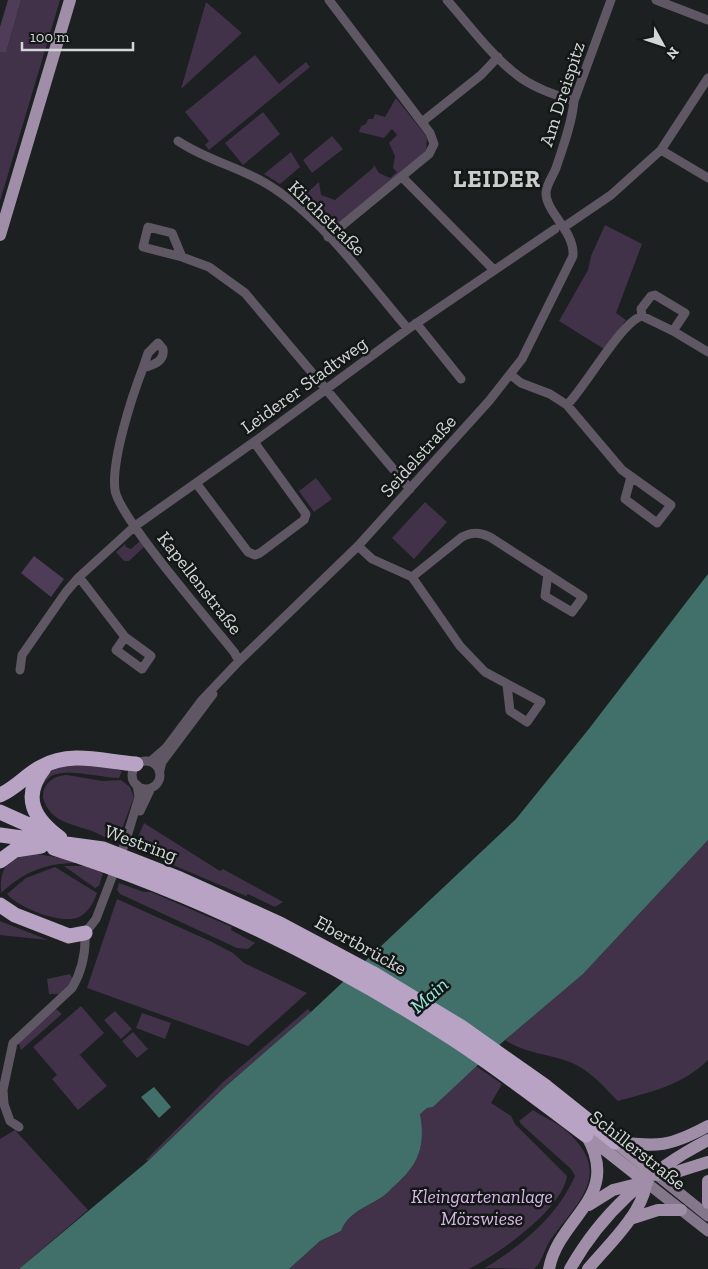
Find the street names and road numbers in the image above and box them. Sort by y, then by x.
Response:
street label: Am Dreispitz [534,39,590,149]
street label: Kirchstraße [283,175,371,261]
street label: Leiderer Stadtweg [236,331,372,439]
street label: Seidelstraße [375,410,461,502]
street label: Kapellenstraße [153,527,247,639]
street label: Westring [101,819,181,867]
street label: Ebertbrücke [311,910,411,980]
street label: Schillerstraße [585,1105,691,1195]

